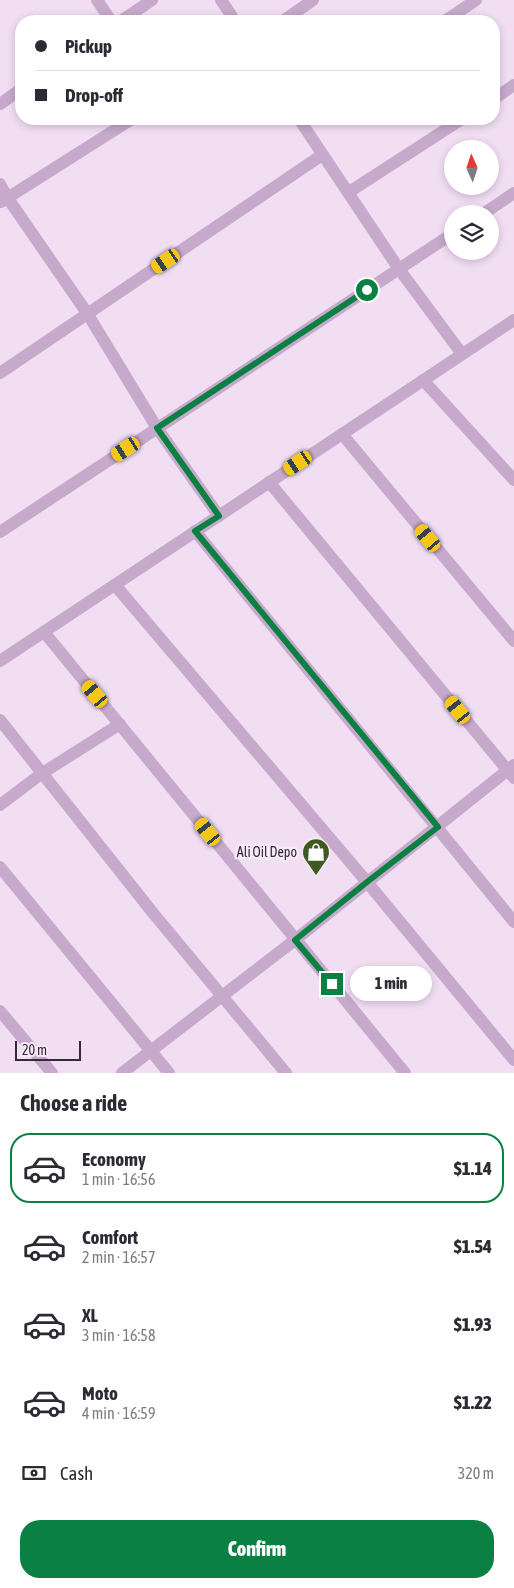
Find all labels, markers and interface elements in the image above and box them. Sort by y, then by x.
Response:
text: Pickup [65,35,112,57]
text: Drop-off [65,84,123,106]
north arrow [444,140,499,195]
map controls [444,140,499,260]
button: layers [444,205,499,260]
car [149,246,182,276]
route start [356,279,378,301]
car [109,435,142,463]
car [281,448,314,478]
car [412,522,443,554]
car [79,678,110,710]
car [442,694,473,726]
car [192,816,223,848]
shop icon: Ali Oil Depo [301,837,331,876]
place label: Ali Oil Depo [237,844,297,860]
callout: 1 min [350,966,432,1002]
route end [321,973,343,995]
text: 1 min [375,974,407,992]
scale bar [15,1038,81,1061]
text: 20 m [22,1042,47,1058]
text: Choose a ride [20,1090,127,1116]
icon: car [22,1146,67,1191]
text: Economy [82,1148,146,1170]
text: $1.14 [454,1157,492,1179]
text: 1 min · 16:56 [82,1170,155,1188]
icon: car [22,1224,67,1269]
text: Comfort [82,1226,138,1248]
text: $1.54 [454,1235,492,1257]
text: 2 min · 16:57 [82,1248,155,1266]
icon: car [22,1302,67,1347]
text: XL [82,1304,98,1326]
text: $1.93 [454,1313,492,1335]
text: 3 min · 16:58 [82,1326,155,1344]
icon: car [22,1380,67,1425]
text: Moto [82,1382,118,1404]
text: $1.22 [454,1391,492,1413]
text: 4 min · 16:59 [82,1404,155,1422]
icon: cash [20,1459,48,1487]
text: Cash [60,1462,93,1484]
text: 320 m [458,1464,494,1482]
button: Confirm [20,1520,494,1578]

